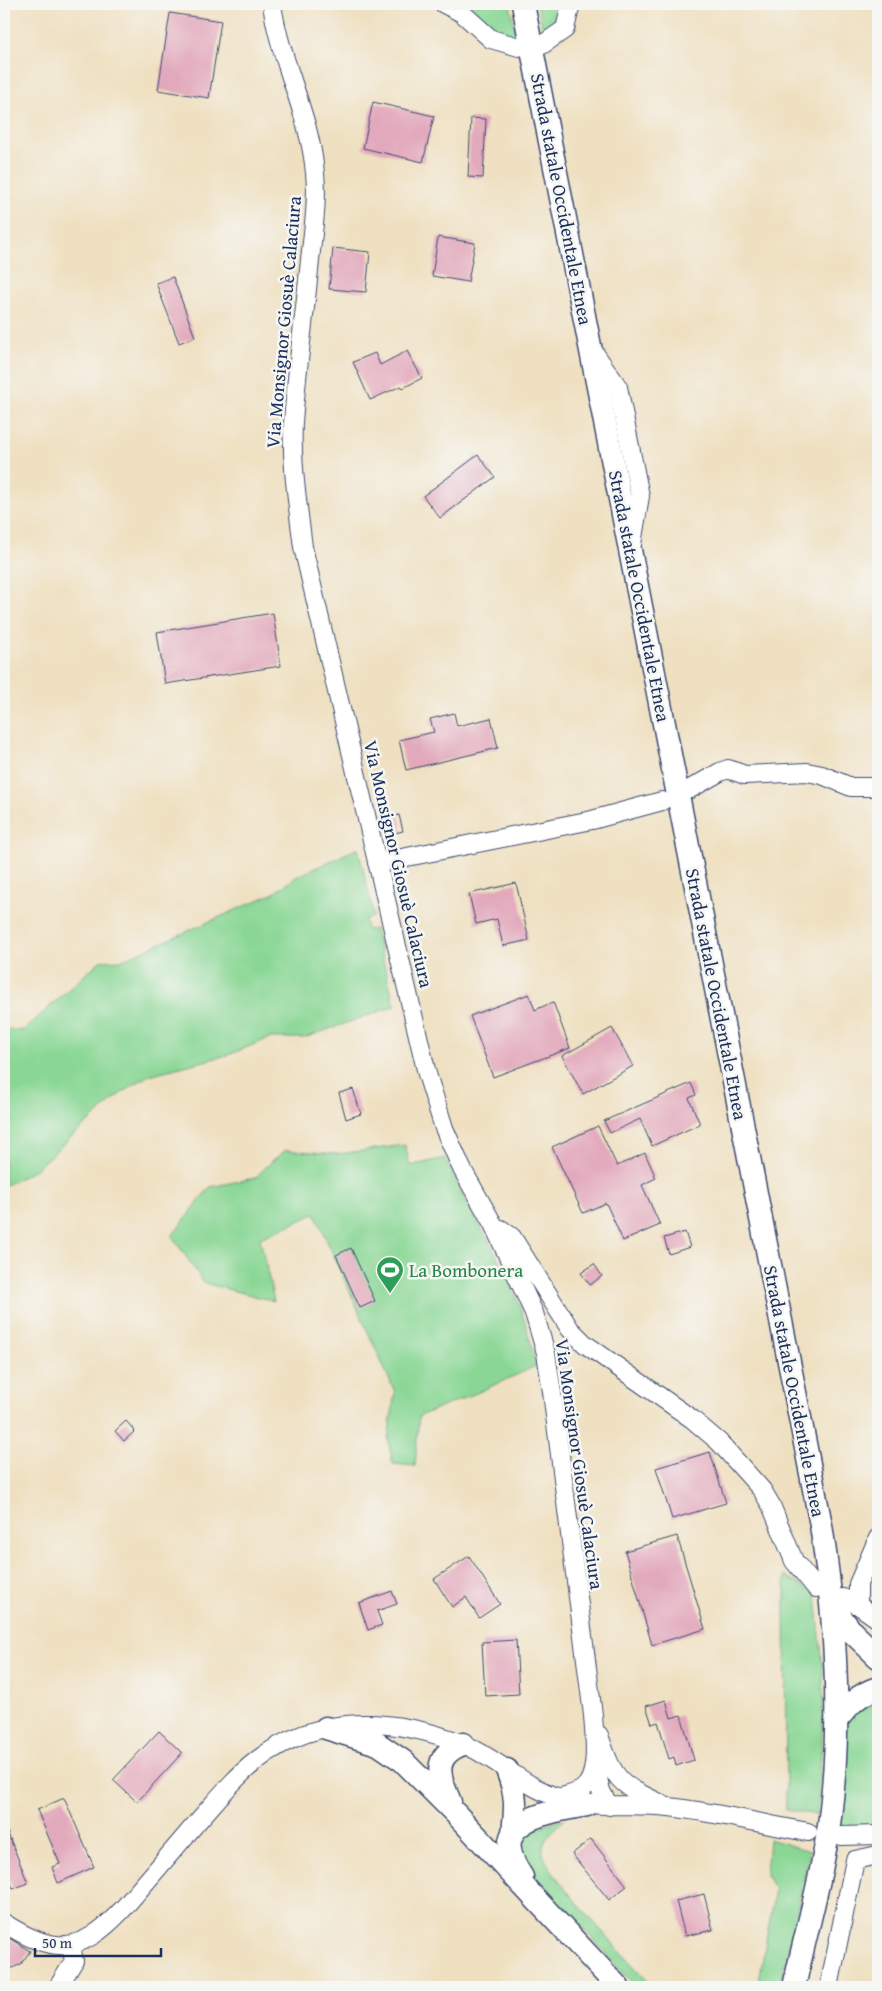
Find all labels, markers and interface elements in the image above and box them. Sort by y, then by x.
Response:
street label: Strada statale Occidentale Etnea [524,71,600,327]
street label: Via Monsignor Giosuè Calaciura [258,195,308,449]
street label: Strada statale Occidentale Etnea [602,468,678,724]
street label: Via Monsignor Giosuè Calaciura [357,738,441,990]
street label: Strada statale Occidentale Etnea [679,866,755,1122]
sports icon: La Bombonera [375,1255,405,1294]
place label: La Bombonera [409,1256,523,1284]
street label: Strada statale Occidentale Etnea [757,1263,833,1519]
street label: Via Monsignor Giosuè Calaciura [549,1337,611,1591]
scale bar [35,1926,161,1958]
text: 50 m [42,1932,73,1953]

